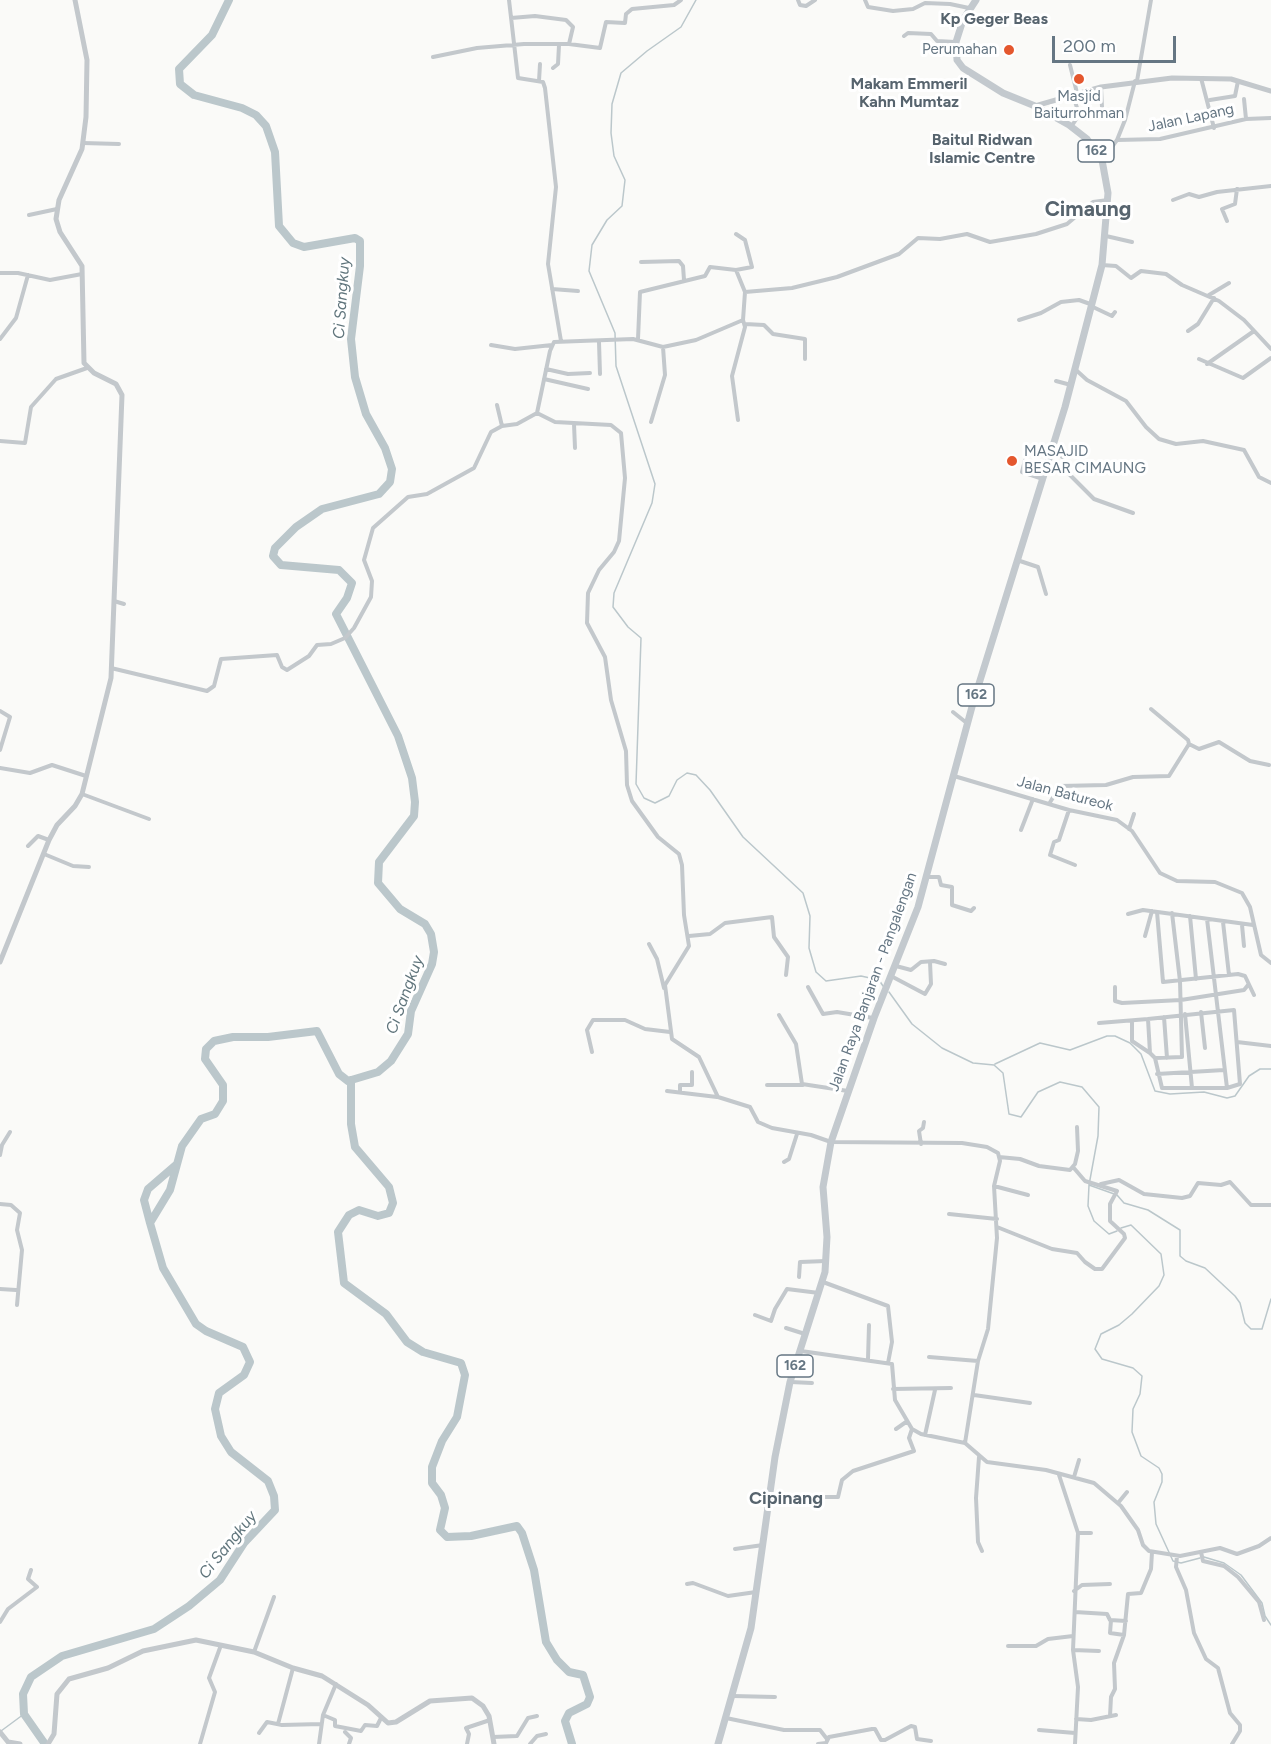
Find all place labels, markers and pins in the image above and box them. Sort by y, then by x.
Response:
place label: Perumahan [922,41,997,59]
marker: Perumahan [1002,43,1016,57]
marker: Masjid Baiturrohman [1072,72,1086,86]
place label: Masjid Baiturrohman [1034,88,1124,123]
place label: MASAJID BESAR CIMAUNG [1024,443,1146,478]
marker: MASAJID BESAR CIMAUNG [1005,454,1019,468]

